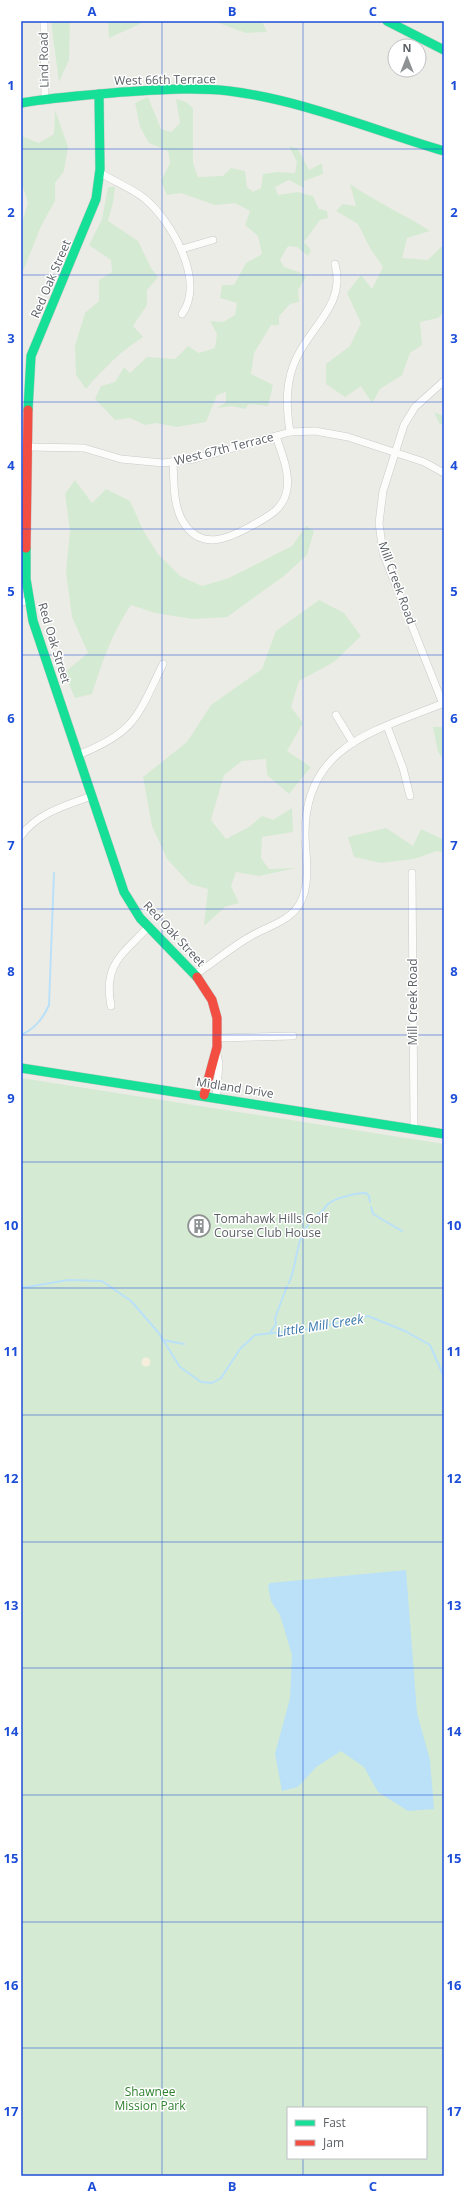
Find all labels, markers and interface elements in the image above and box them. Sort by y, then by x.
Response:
text: A [88,2,97,20]
text: B [228,2,237,20]
text: C [369,2,377,20]
street label: Lind Road [35,32,52,88]
north arrow [387,38,427,78]
text: N [403,40,411,55]
street label: West 66th Terrace [114,70,216,89]
text: 1 [7,76,15,94]
text: 1 [450,76,458,94]
text: 2 [7,203,15,221]
text: 2 [450,203,458,221]
street label: Red Oak Street [26,237,75,321]
text: 3 [7,329,15,347]
text: 3 [450,329,458,347]
street label: West 67th Terrace [172,428,276,469]
text: 4 [7,456,15,474]
text: 4 [450,456,458,474]
street label: Mill Creek Road [375,539,420,627]
text: 5 [7,582,15,600]
text: 5 [450,582,458,600]
street label: Red Oak Street [34,600,75,685]
text: 6 [7,709,15,727]
text: 6 [450,709,458,727]
text: 7 [7,836,15,854]
text: 7 [450,836,458,854]
street label: Red Oak Street [140,897,209,970]
street label: Mill Creek Road [404,959,421,1046]
text: 8 [7,962,15,980]
text: 8 [450,962,458,980]
street label: Midland Drive [195,1073,275,1102]
text: 9 [7,1089,15,1107]
text: 9 [450,1089,458,1107]
place label: Tomahawk Hills Golf Course Club House [214,1210,329,1241]
building icon: Tomahawk Hills Golf Course Club House [186,1213,212,1239]
text: 10 [4,1216,18,1234]
text: 10 [447,1216,461,1234]
water label: Little Mill Creek [275,1309,365,1341]
text: 11 [4,1342,18,1360]
text: 11 [447,1342,461,1360]
text: 12 [4,1469,19,1487]
text: 12 [447,1469,462,1487]
text: 13 [4,1596,18,1614]
text: 13 [447,1596,461,1614]
text: 14 [4,1722,19,1740]
text: 14 [447,1722,462,1740]
text: 15 [4,1849,18,1867]
text: 15 [447,1849,461,1867]
text: 16 [4,1976,19,1994]
text: 16 [447,1976,462,1994]
park label: Shawnee Mission Park [114,2083,186,2114]
text: 17 [4,2102,19,2120]
text: 17 [447,2102,462,2120]
legend [287,2107,427,2159]
text: Fast [323,2114,346,2131]
text: Jam [322,2134,344,2151]
text: A [88,2177,97,2195]
text: B [228,2177,237,2195]
text: C [369,2177,377,2195]

